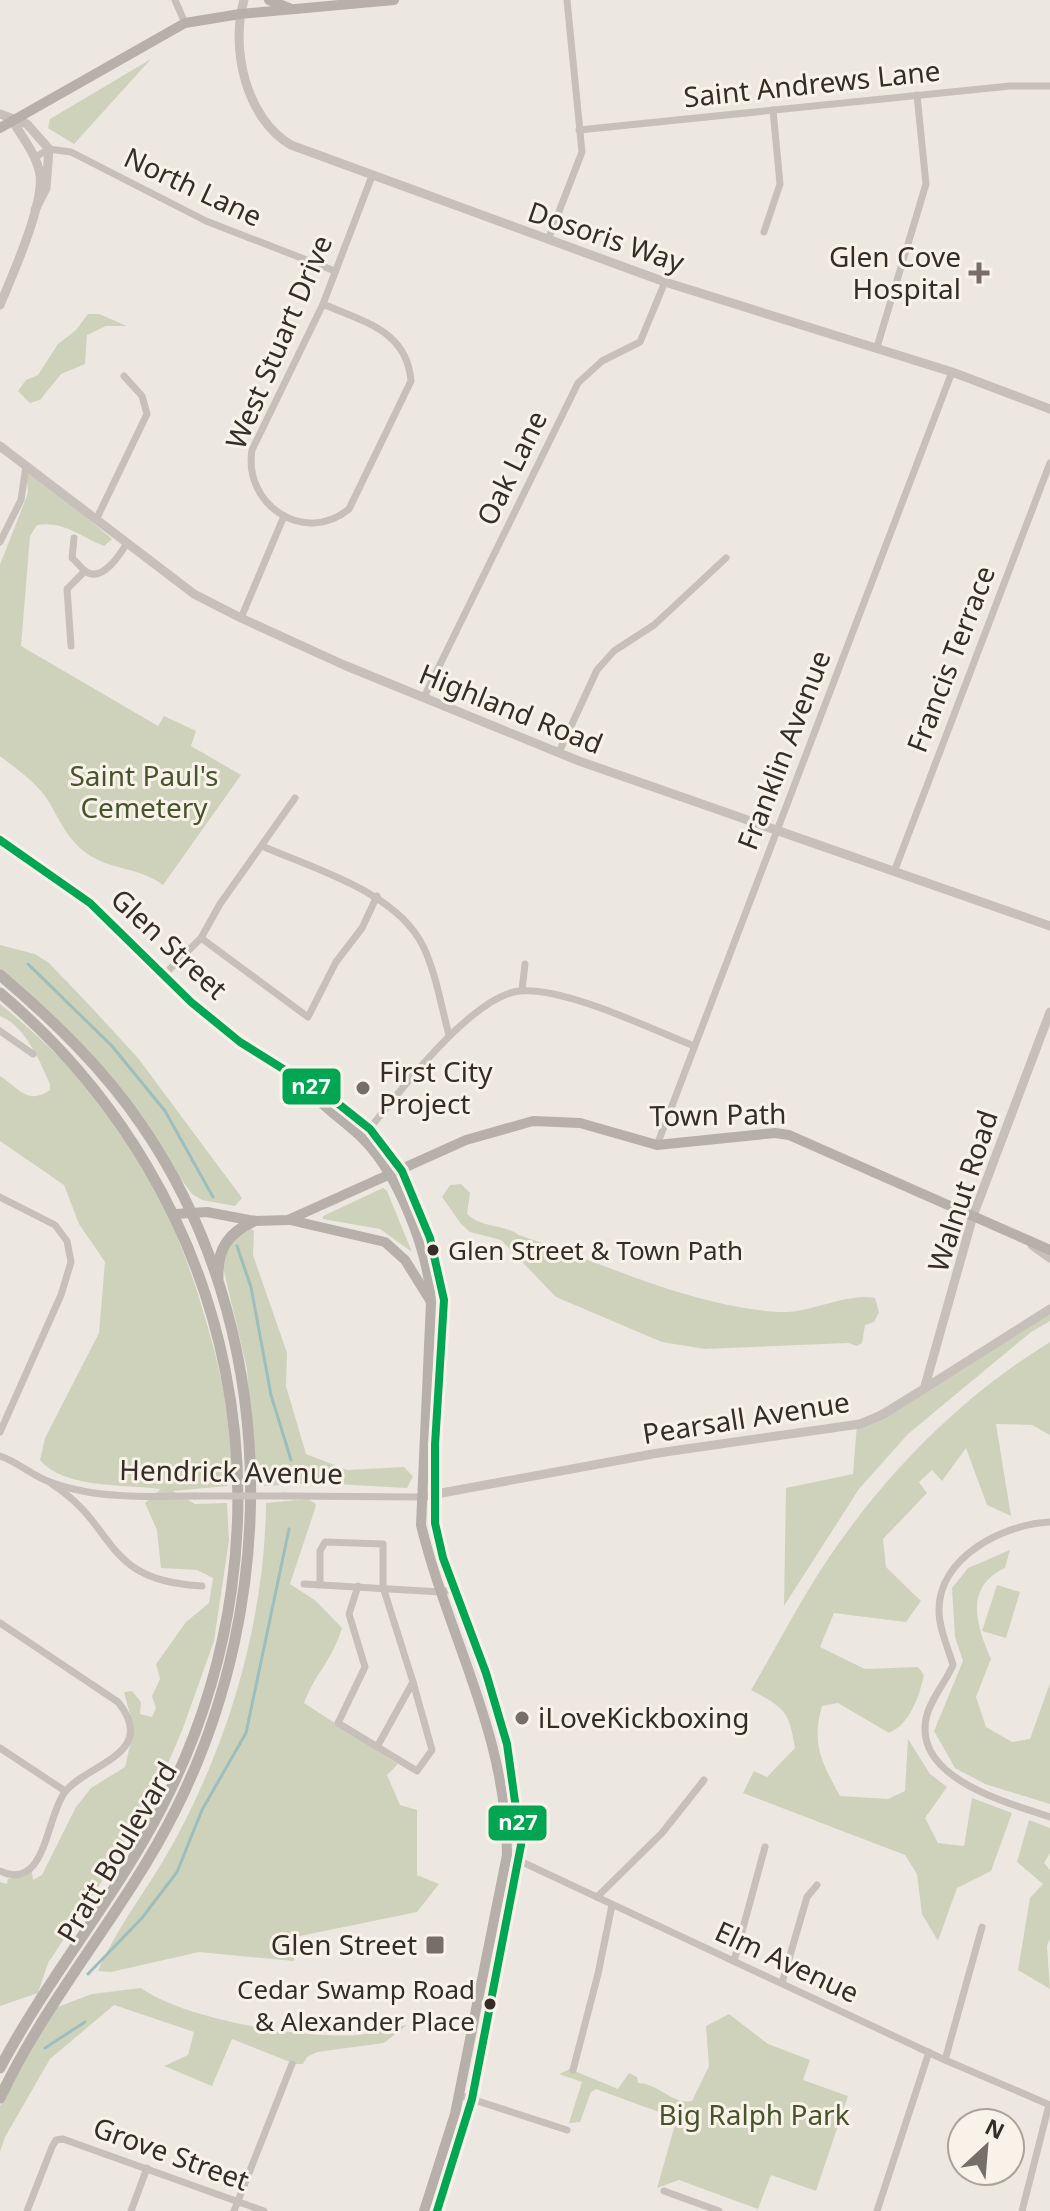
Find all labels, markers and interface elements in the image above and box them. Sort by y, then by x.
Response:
street label: Saint Andrews Lane [682,51,942,115]
street label: North Lane [118,138,268,235]
street label: Dosoris Way [523,192,690,281]
street label: West Stuart Drive [216,229,340,454]
place label: Glen Cove Hospital [829,237,961,307]
marker: Glen Cove Hospital [968,262,990,284]
street label: Oak Lane [467,404,555,531]
street label: Francis Terrace [897,560,1003,757]
street label: Franklin Avenue [728,644,839,855]
street label: Highland Road [414,654,609,762]
park label: Saint Paul's Cemetery [69,756,219,826]
street label: Glen Street [103,880,236,1007]
place label: First City Project [379,1052,493,1122]
line badge: n27 [281,1067,342,1106]
text: n27 [291,1070,331,1100]
marker: First City Project [354,1079,372,1097]
street label: Town Path [649,1094,787,1134]
street label: Walnut Road [918,1105,1006,1276]
place label: Glen Street & Town Path [448,1232,743,1268]
marker: Glen Street & Town Path [425,1242,441,1258]
street label: Pearsall Avenue [640,1382,852,1452]
street label: Hendrick Avenue [119,1450,343,1492]
place label: iLoveKickboxing [538,1698,749,1736]
marker: iLoveKickboxing [513,1709,531,1727]
street label: Pratt Boulevard [47,1754,185,1949]
line badge: n27 [487,1804,548,1842]
text: n27 [498,1806,538,1836]
street label: Elm Avenue [709,1911,865,2011]
place label: Glen Street [271,1925,417,1963]
marker: Glen Street [424,1934,446,1956]
place label: Cedar Swamp Road & Alexander Place [237,1971,475,2039]
marker: Cedar Swamp Road & Alexander Place [482,1996,498,2012]
park label: Big Ralph Park [658,2095,850,2133]
street label: Grove Street [88,2107,255,2199]
north arrow [946,2107,1026,2187]
text: N [981,2111,1010,2146]

